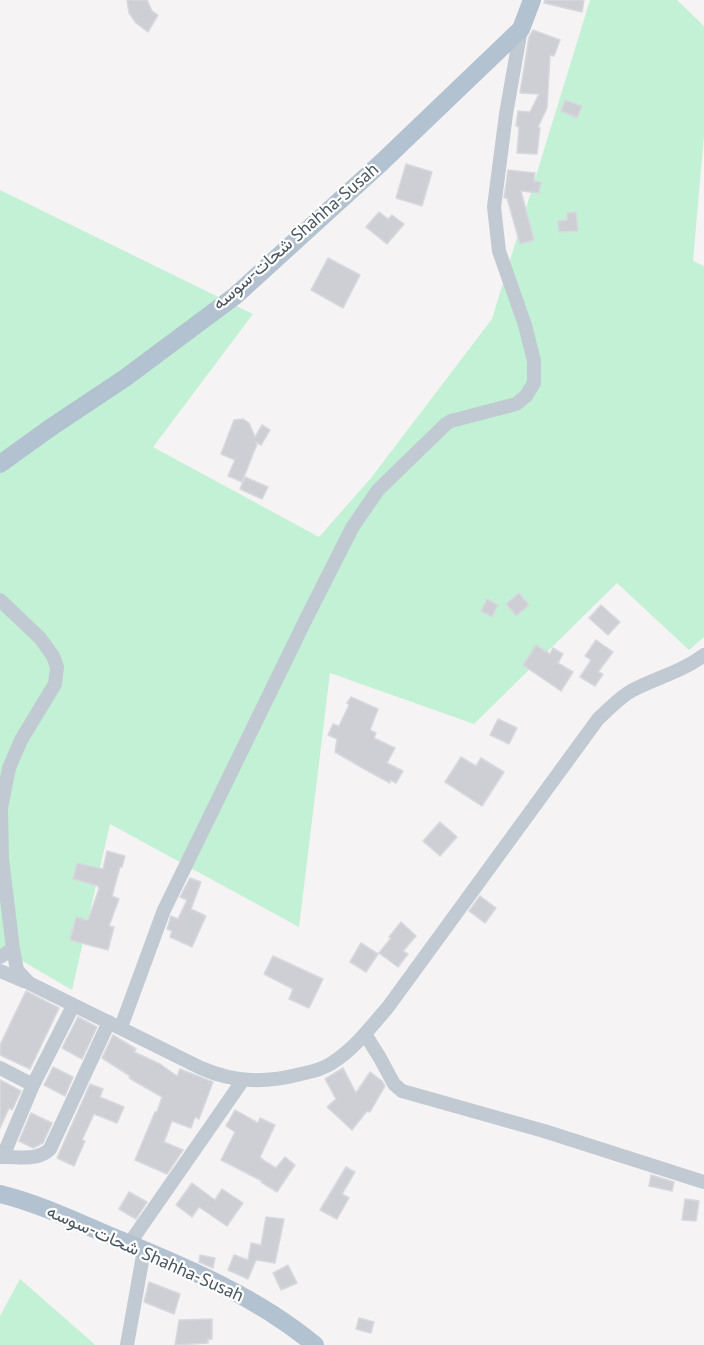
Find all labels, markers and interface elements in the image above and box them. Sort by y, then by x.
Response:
street label: شحات-سوسه Shahha-Susah [209,159,383,315]
street label: شحات-سوسه Shahha-Susah [43,1201,247,1307]

